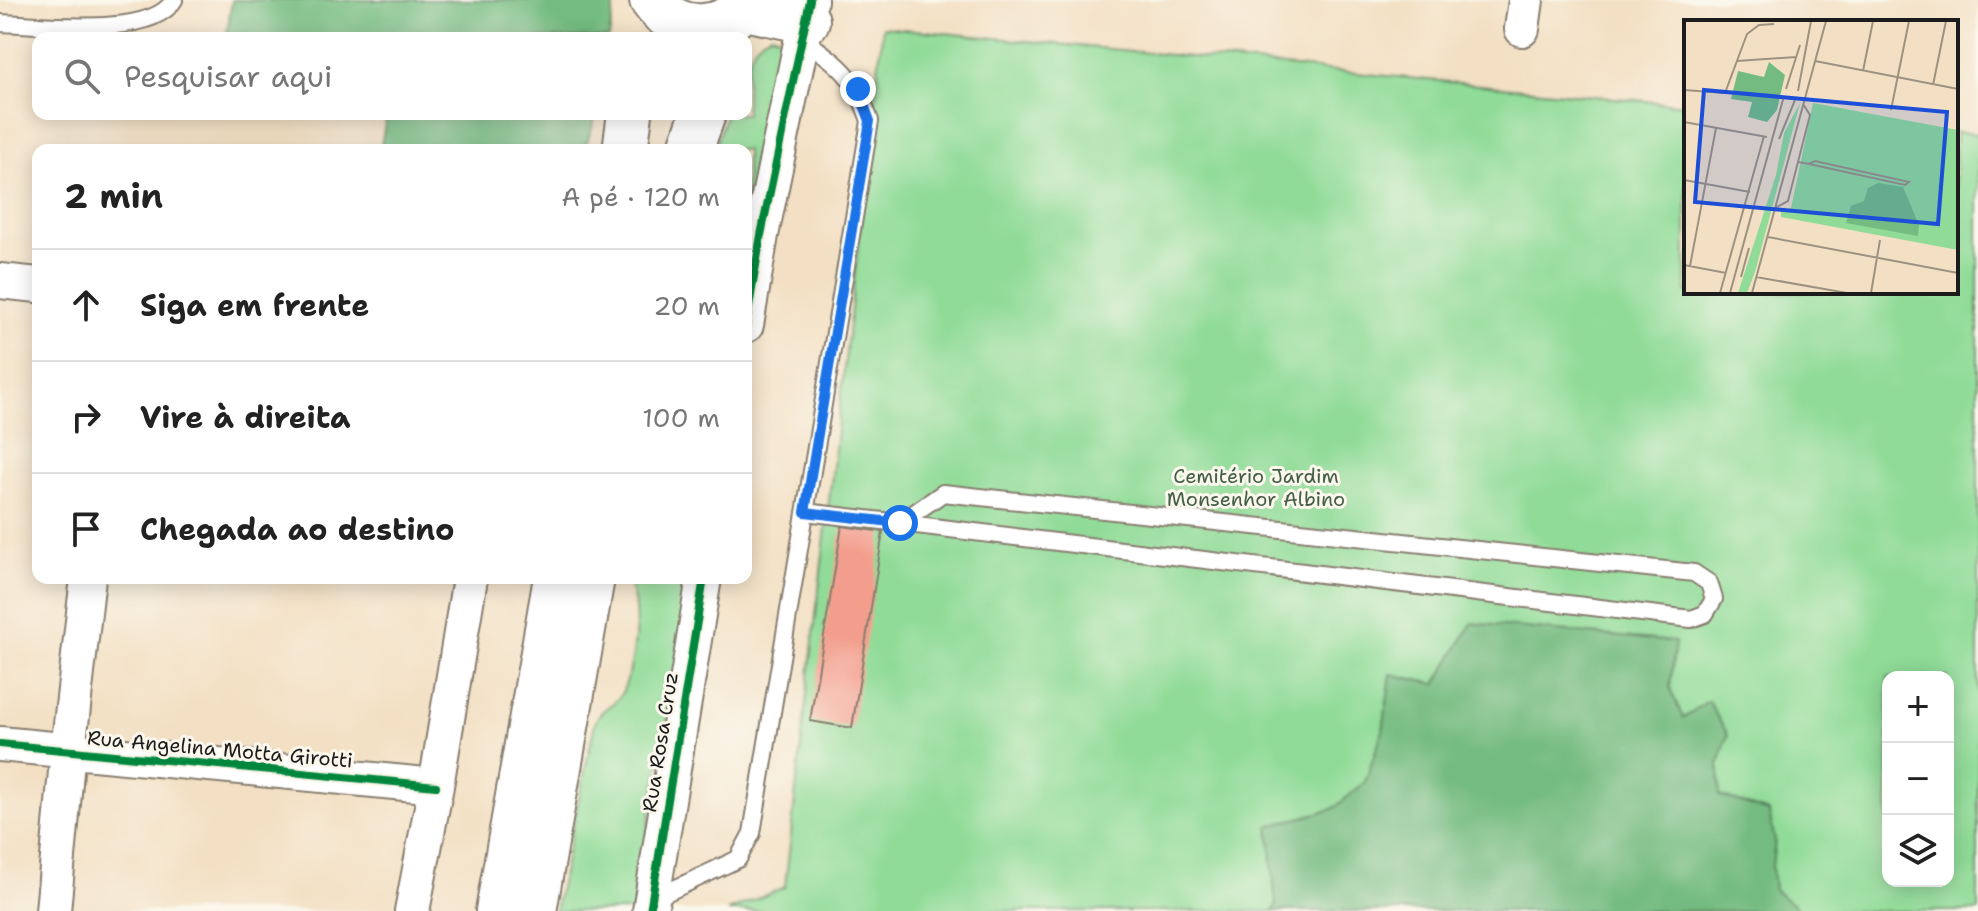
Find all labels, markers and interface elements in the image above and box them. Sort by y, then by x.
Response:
inset map [1684,20,1958,294]
search box [32,32,752,120]
icon: search [60,54,104,98]
text: Pesquisar aqui [124,56,333,97]
route end [840,71,876,107]
text: 2 min [64,173,163,219]
text: A pé · 120 m [562,179,720,214]
icon: ahead [64,283,108,327]
text: Siga em frente [140,285,369,326]
text: 20 m [653,288,720,323]
icon: right [64,395,108,439]
text: Vire à direita [140,397,351,438]
text: 100 m [642,400,720,435]
park label: Cemitério Jardim Monsenhor Albino [1167,463,1345,512]
route start [882,505,918,541]
icon: arrive [64,507,108,551]
text: Chegada ao destino [140,509,455,550]
street label: Rua Rosa Cruz [636,670,684,814]
map controls [1882,671,1954,887]
button: + [1882,671,1954,743]
street label: Rua Angelina Motta Girotti [86,724,354,774]
button: − [1882,743,1954,815]
button: layers [1882,815,1954,887]

